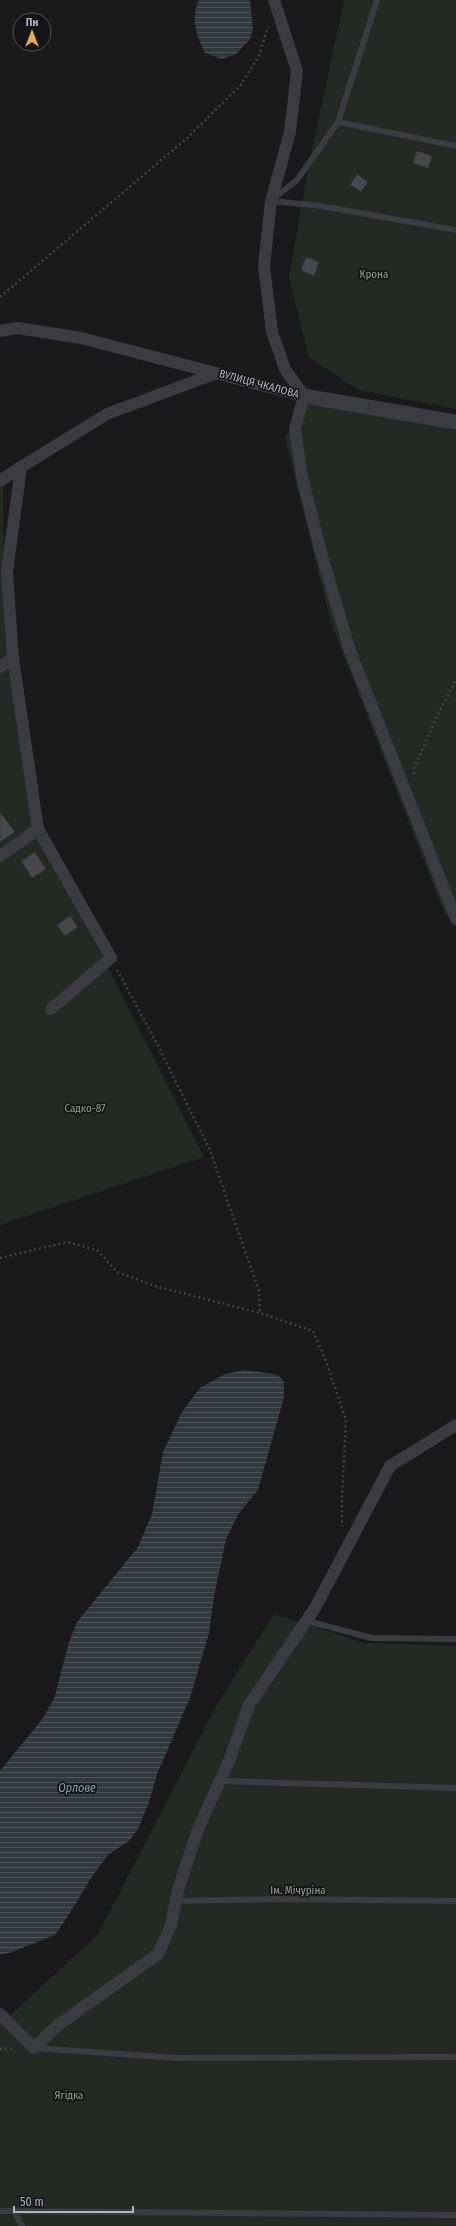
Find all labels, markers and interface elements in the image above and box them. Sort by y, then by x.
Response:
north arrow [12,12,52,52]
text: Пн [26,16,38,29]
park label: Крона [360,268,388,281]
street label: ВУЛИЦЯ ЧКАЛОВА [218,367,301,401]
park label: Садко-87 [64,1102,106,1115]
water label: Орлове [58,1781,96,1795]
park label: Ім. Мічуріна [270,1884,326,1897]
park label: Ягідка [55,2089,84,2102]
scale bar [14,2188,133,2214]
text: 50 m [20,2195,44,2209]

